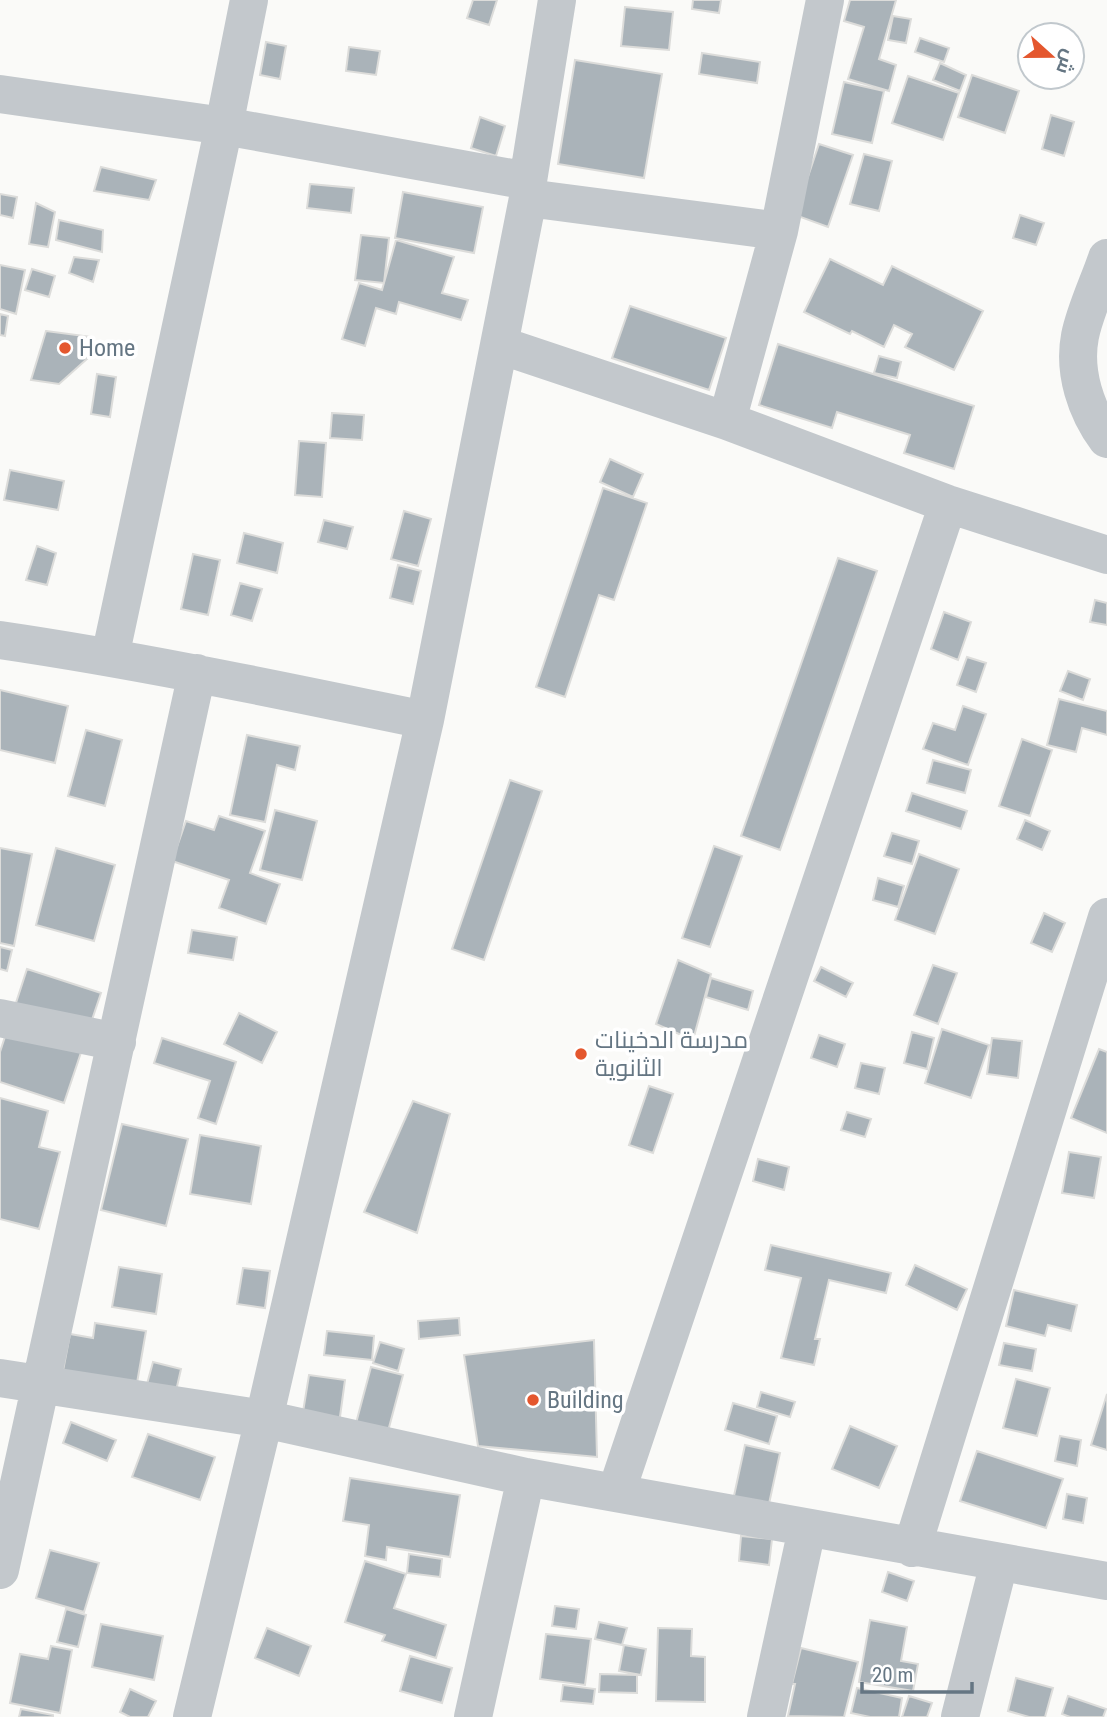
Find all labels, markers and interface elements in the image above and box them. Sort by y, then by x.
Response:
north arrow [1016,21,1086,91]
text: ش [1051,46,1082,77]
place label: Home [79,334,135,362]
marker: Home [57,340,73,356]
place label: مدرسة الدخينات الثانوية [595,1026,748,1082]
marker: مدرسة الدخينات الثانوية [573,1046,589,1062]
place label: Building [547,1386,624,1414]
marker: Building [525,1392,541,1408]
scale bar [862,1650,972,1694]
text: 20 m [872,1663,913,1687]

